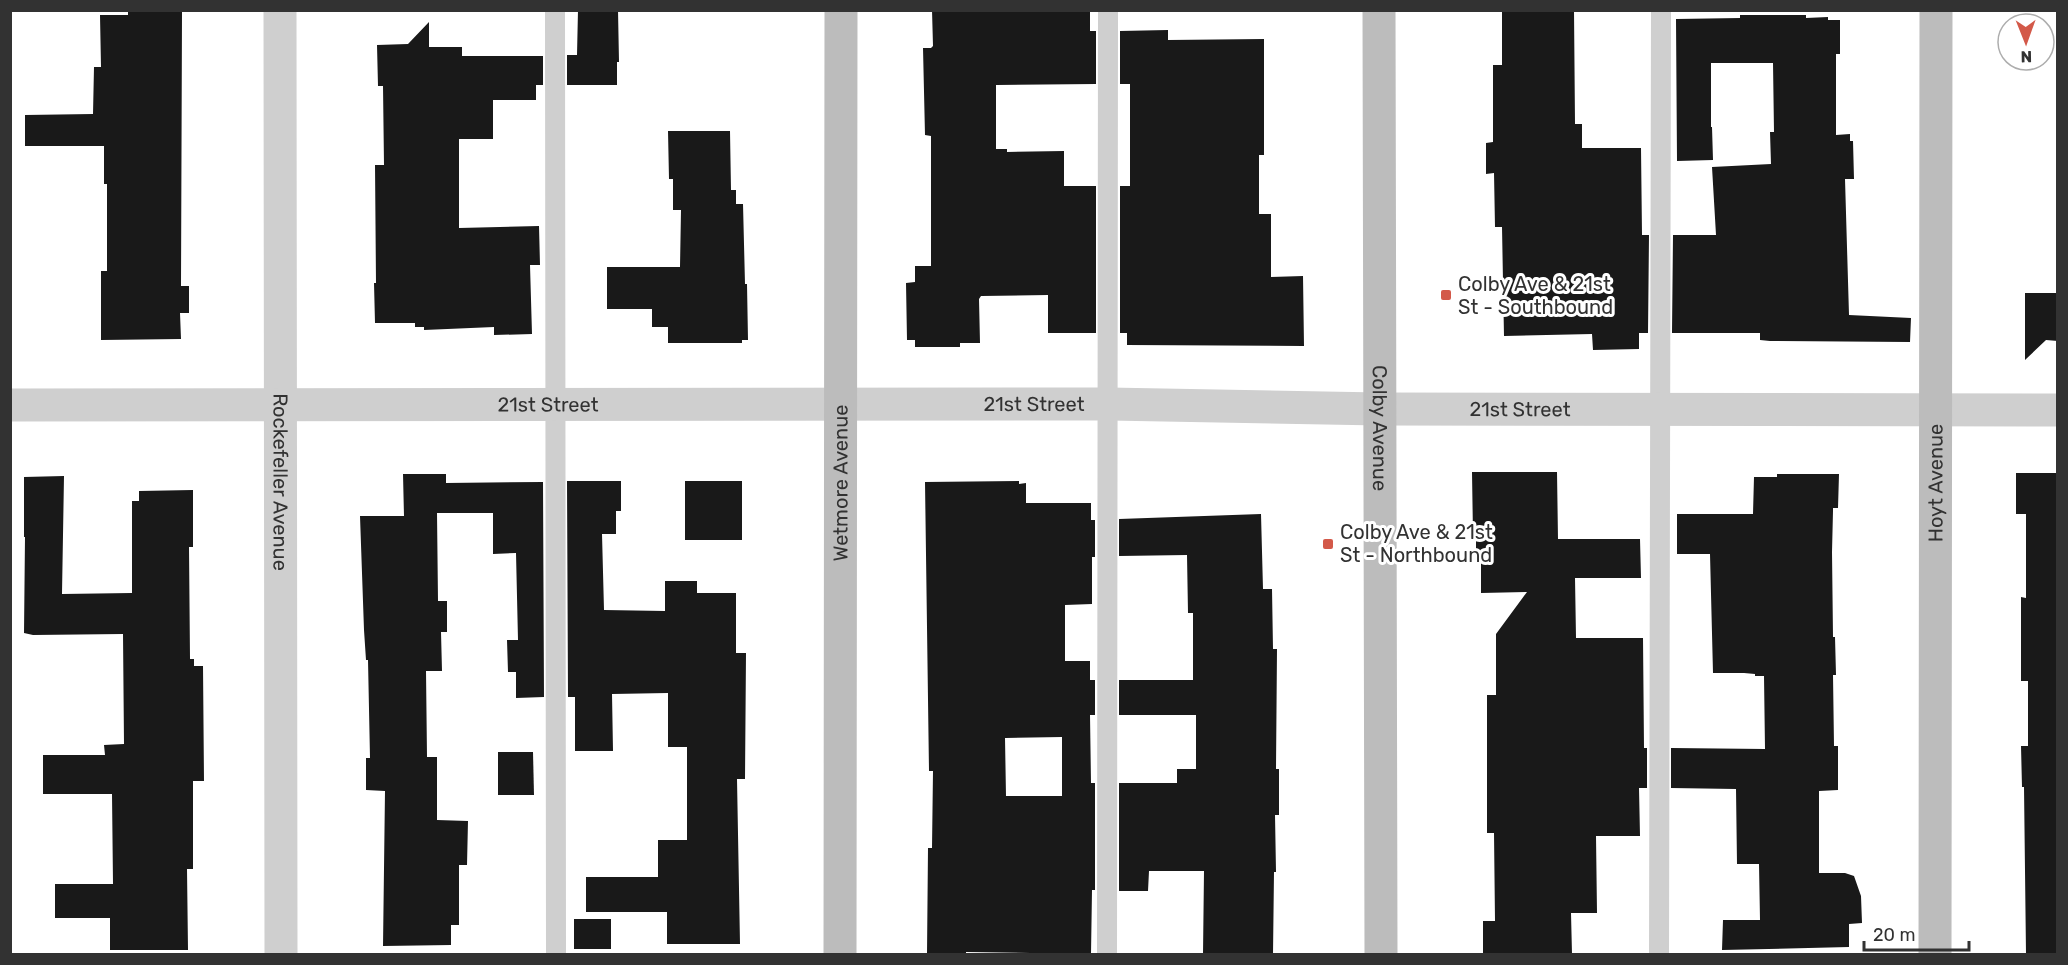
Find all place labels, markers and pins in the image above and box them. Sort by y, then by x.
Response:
place label: Colby Ave & 21st St - Southbound [1458,272,1613,319]
marker: Colby Ave & 21st St - Southbound [1439,288,1453,302]
place label: Colby Ave & 21st St - Northbound [1340,520,1493,567]
marker: Colby Ave & 21st St - Northbound [1321,537,1335,551]

